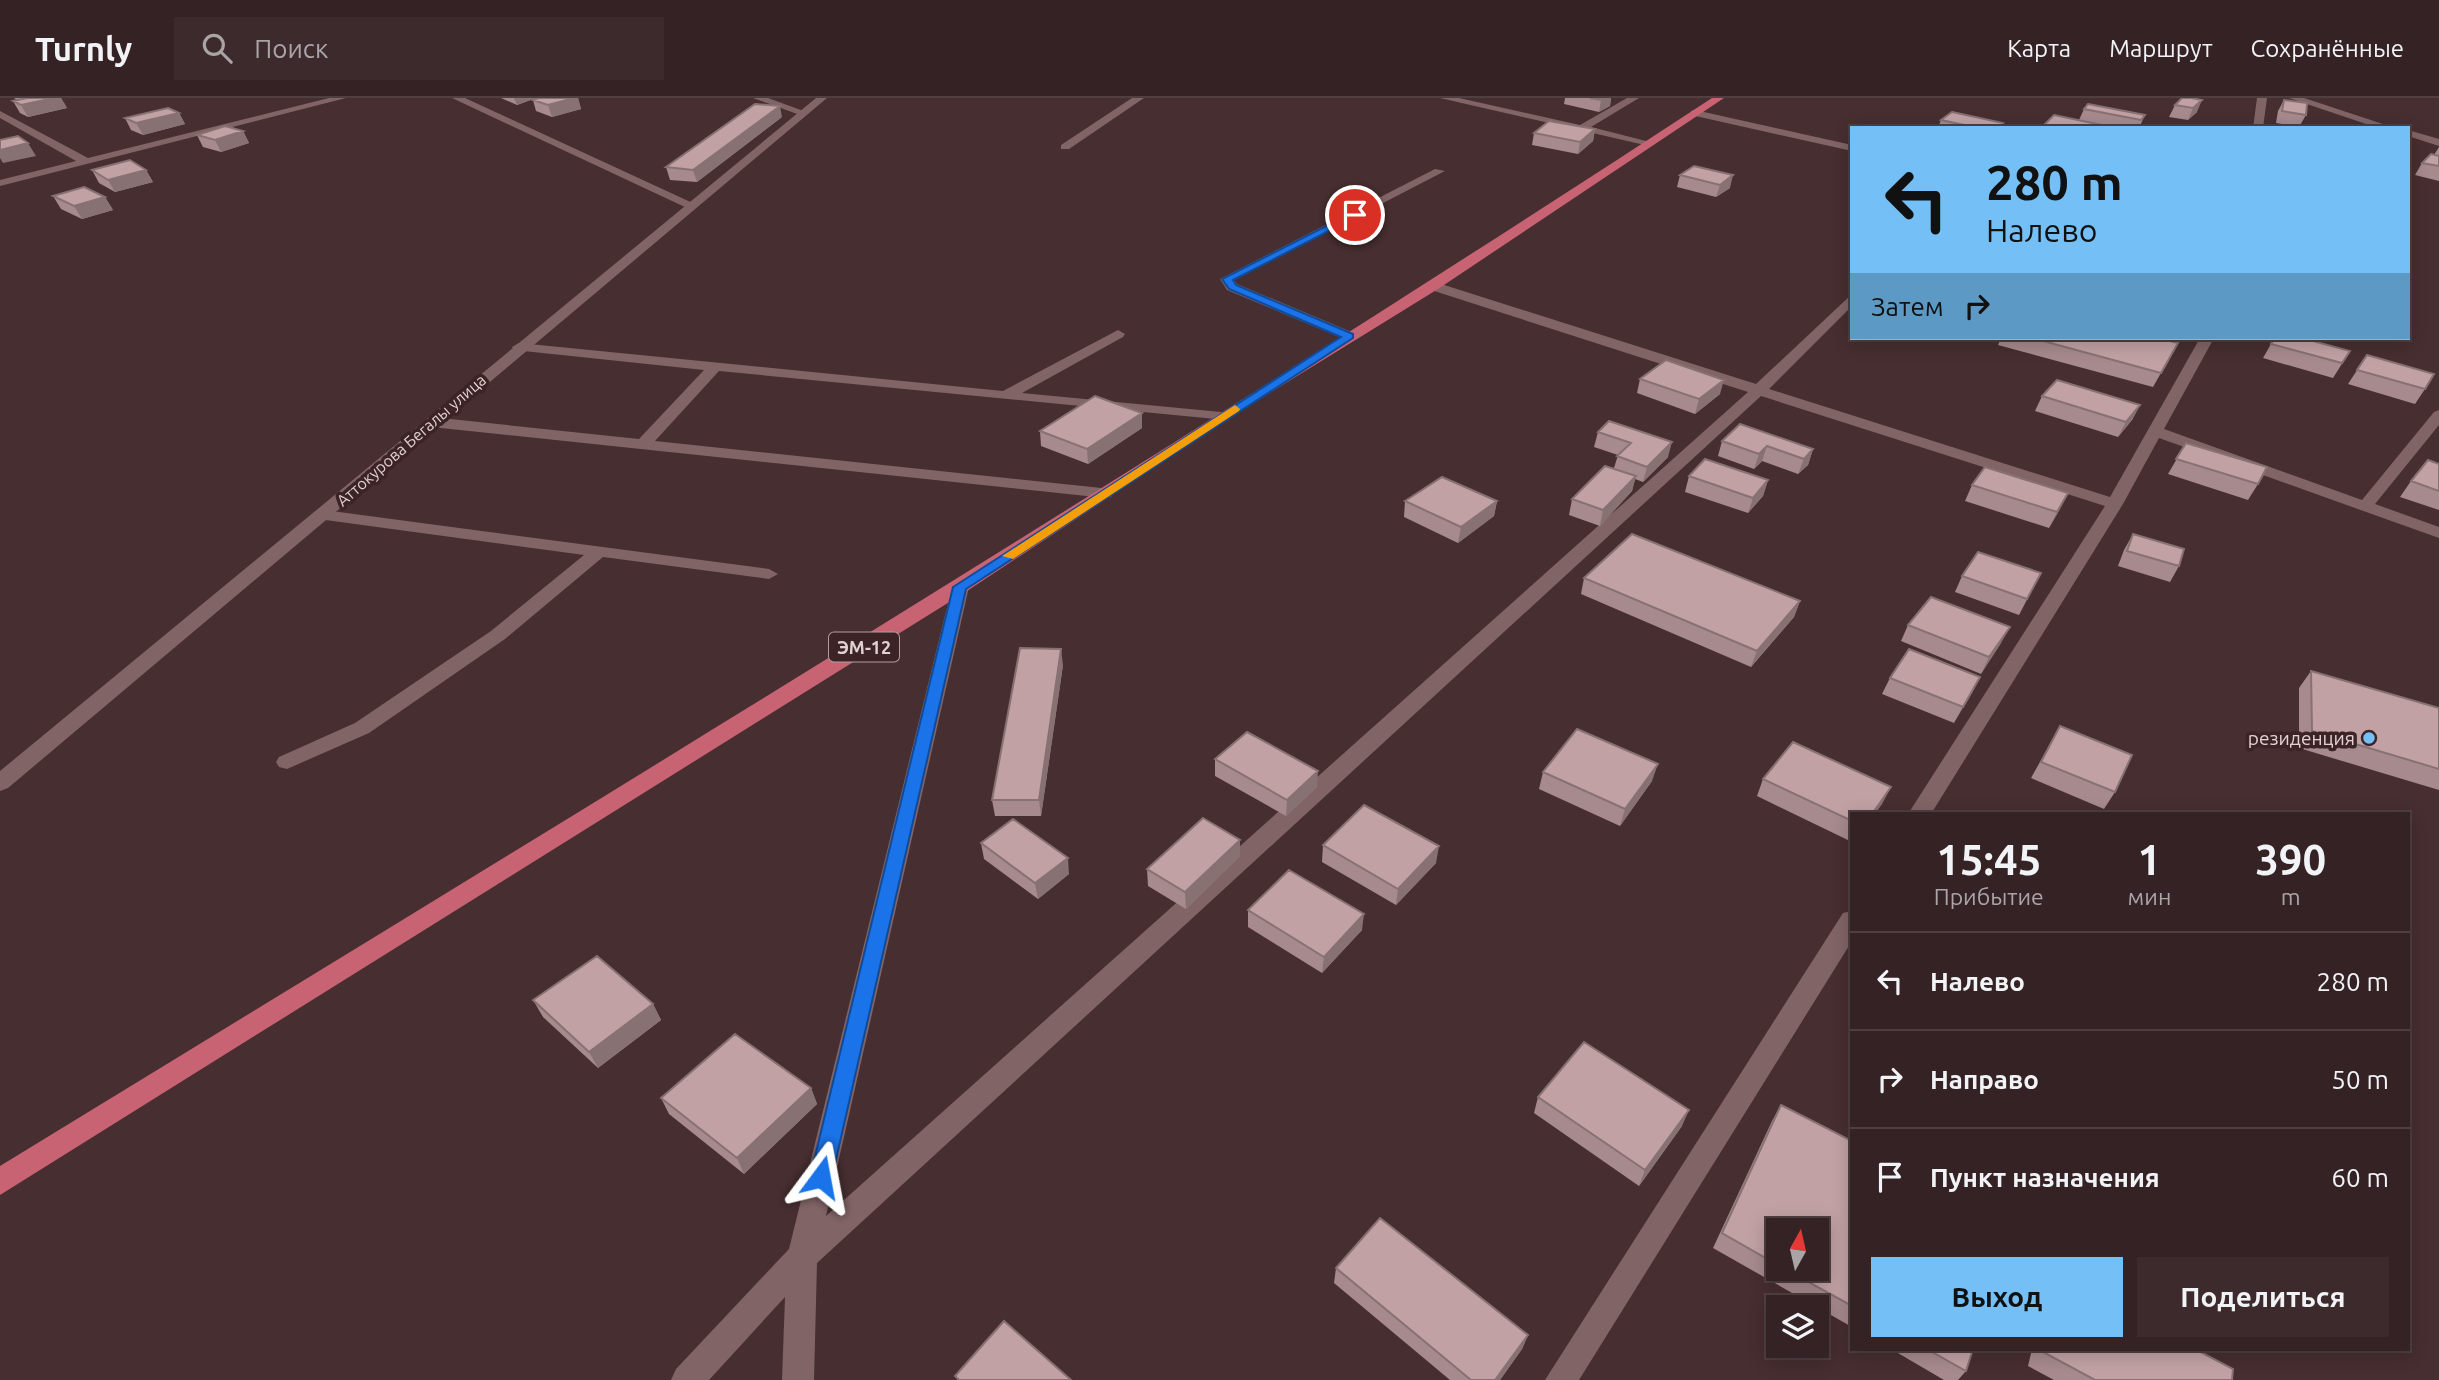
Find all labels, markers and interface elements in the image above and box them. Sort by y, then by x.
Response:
search box [174,17,664,80]
icon: search [198,29,236,67]
text: Turnly [35,30,132,67]
text: Поиск [254,34,328,63]
text: Карта [2007,35,2071,62]
text: Маршрут [2109,35,2213,62]
text: Сохранённые [2251,35,2404,62]
icon: left [1871,154,1962,245]
text: 280 m [1986,154,2123,209]
pin [1325,185,1385,245]
icon: arrive [1336,196,1374,234]
text: Налево [1986,212,2098,248]
icon: right [1958,287,1996,325]
text: Затем [1871,292,1944,321]
street label: Аттокурова Бегалы улица [333,370,489,510]
road number: ЭМ-12 [829,632,899,662]
place label: резиденция [2248,727,2355,749]
marker: резиденция [2361,730,2377,746]
text: 15:45 [1936,836,2041,883]
text: 1 [2138,836,2161,883]
text: 390 [2255,836,2326,883]
text: Прибытие [1934,884,2044,909]
text: мин [2128,884,2171,909]
text: m [2281,884,2301,909]
icon: left [1871,962,1909,1000]
text: Налево [1930,967,2025,996]
text: 280 m [2317,967,2389,996]
icon: right [1871,1060,1909,1098]
text: Направо [1930,1065,2039,1094]
text: 50 m [2331,1065,2389,1094]
position arrow [784,1140,858,1214]
icon: arrive [1871,1158,1909,1196]
text: Пункт назначения [1930,1163,2160,1192]
text: 60 m [2331,1163,2389,1192]
north arrow [1766,1218,1829,1281]
map controls [1766,1218,1829,1358]
button: Выход [1871,1257,2123,1337]
button: Поделиться [2137,1257,2389,1337]
button: layers [1766,1295,1829,1358]

